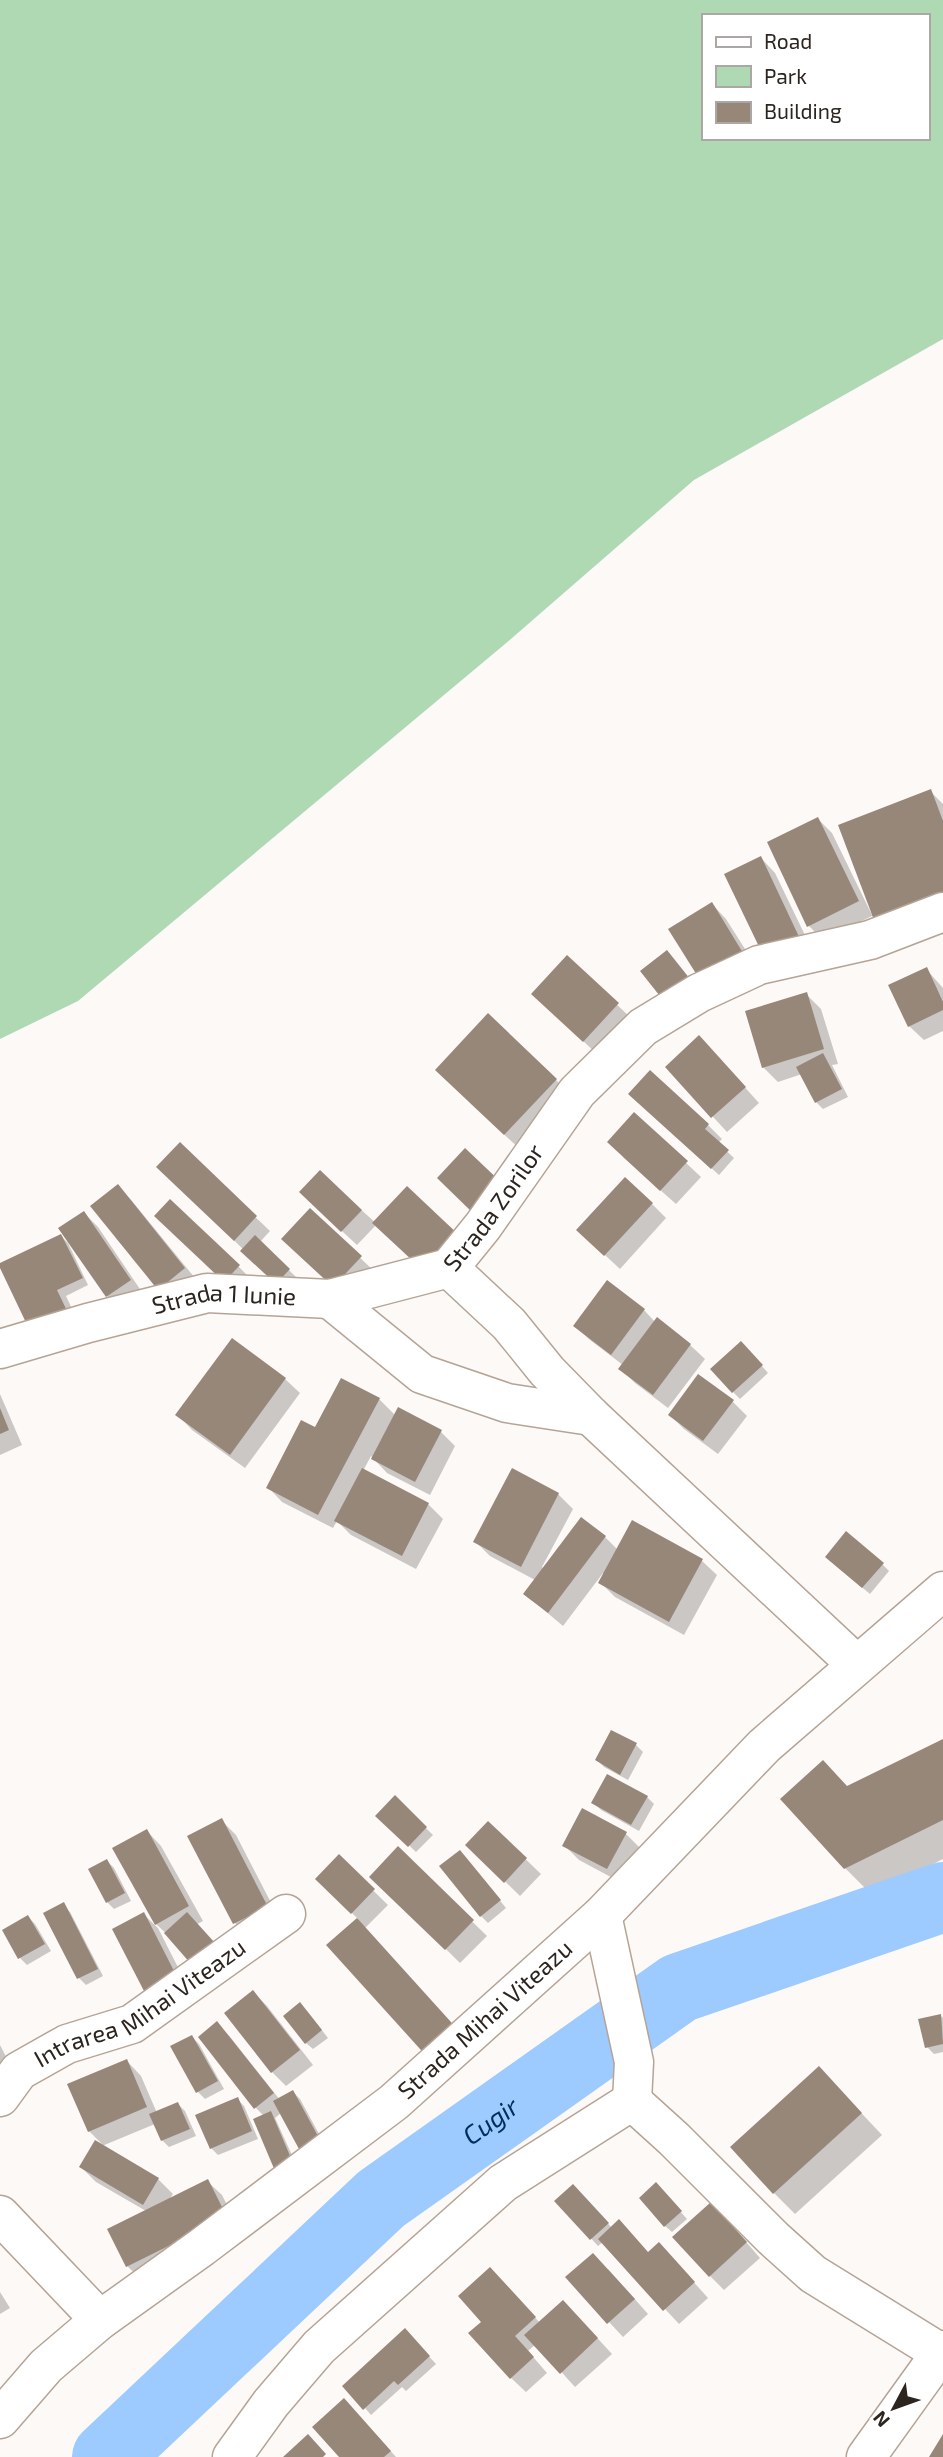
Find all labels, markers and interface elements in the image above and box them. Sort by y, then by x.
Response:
legend [702,14,929,140]
text: Road [764,28,812,53]
text: Park [764,63,807,88]
text: Building [764,98,842,123]
street label: Strada Zorilor [436,1138,549,1277]
street label: Strada 1 Iunie [149,1277,297,1319]
street label: Intrarea Mihai Viteazu [29,1932,251,2073]
street label: Strada Mihai Viteazu [391,1933,577,2104]
water label: Cugir [456,2089,524,2150]
north arrow [859,2373,929,2443]
text: N [868,2407,894,2432]

